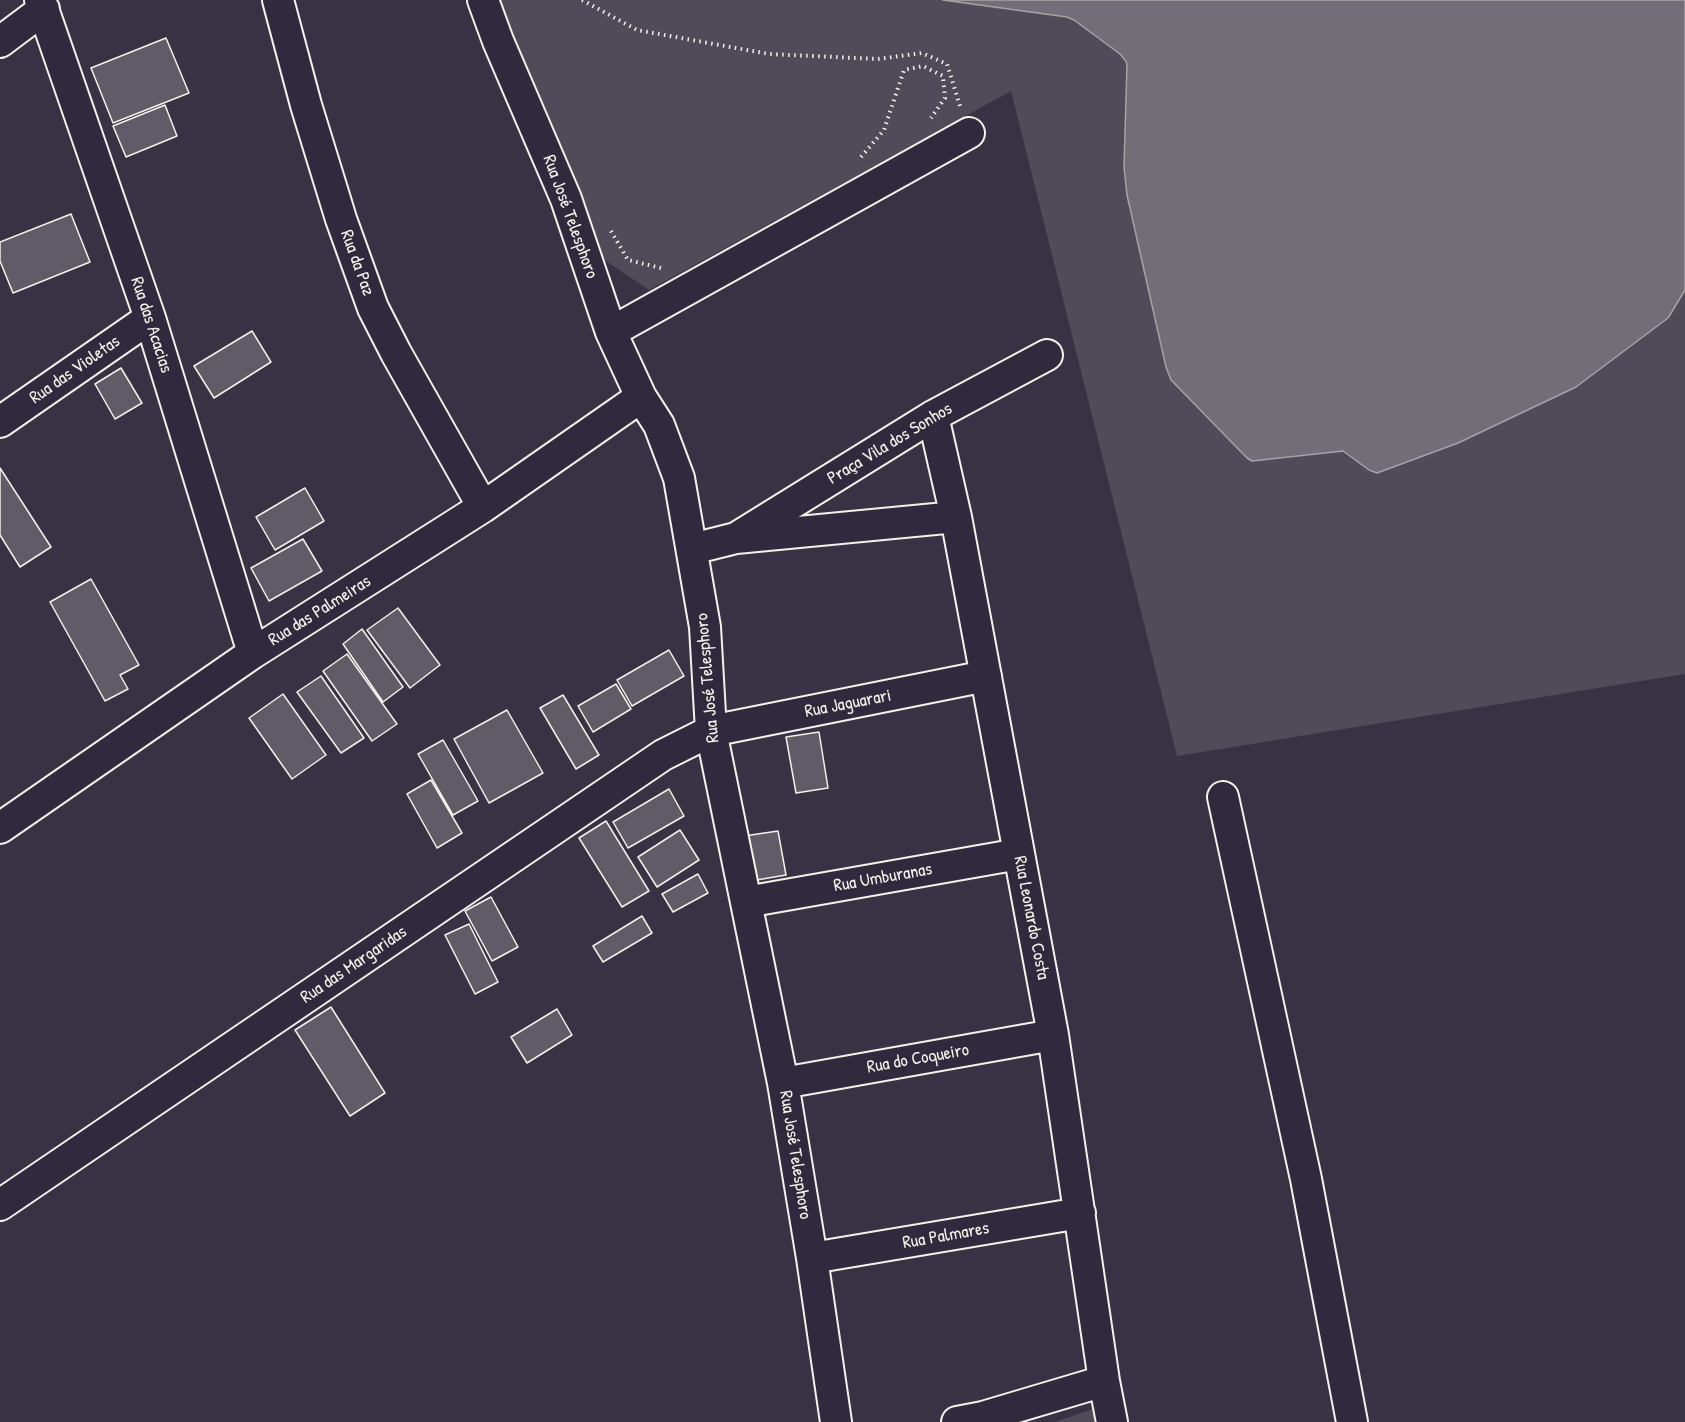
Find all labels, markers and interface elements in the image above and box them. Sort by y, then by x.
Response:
street label: Rua José Telesphoro [538,152,602,282]
street label: Rua da Paz [335,227,379,299]
street label: Rua das Acacias [125,274,177,376]
street label: Rua das Violetas [26,331,124,409]
street label: Praça Vila dos Sonhos [824,398,956,490]
street label: Rua das Palmeiras [265,571,375,651]
street label: Rua José Telesphoro [692,612,724,744]
street label: Rua Jaguarari [803,685,893,723]
street label: Rua Leonardo Costa [1008,854,1054,982]
street label: Rua Umburanas [832,859,934,897]
street label: Rua das Margaridas [297,922,411,1008]
street label: Rua do Coqueiro [865,1039,971,1079]
street label: Rua José Telesphoro [774,1089,816,1221]
street label: Rua Palmares [901,1218,991,1254]

